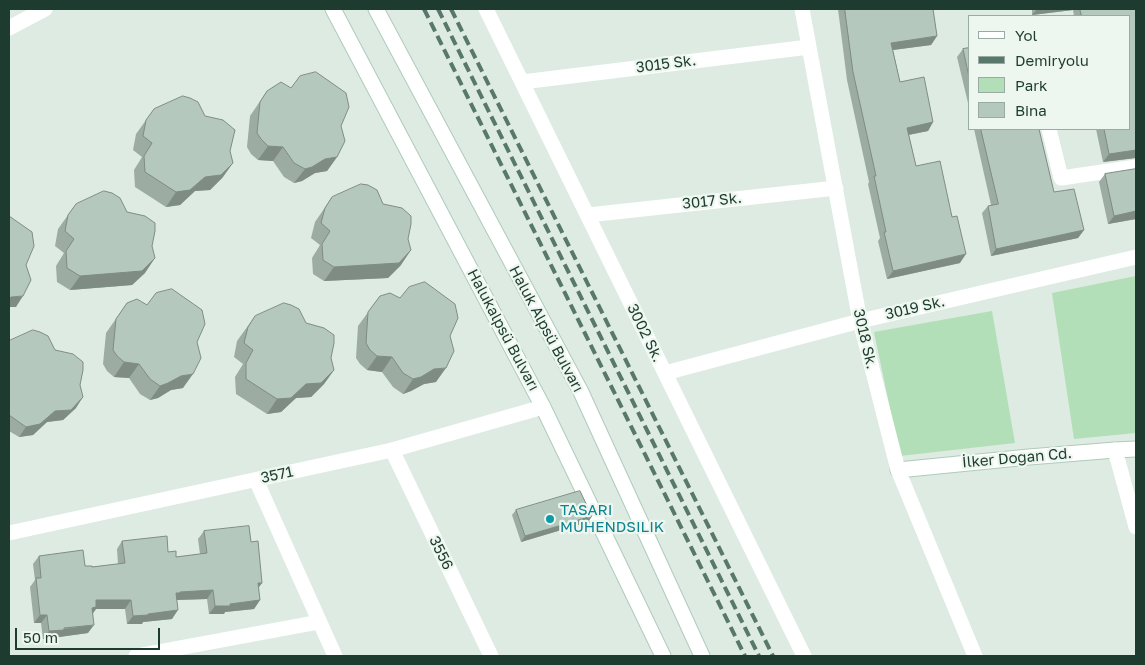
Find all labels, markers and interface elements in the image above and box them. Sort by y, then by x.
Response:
legend [968,15,1130,130]
text: Yol [1015,26,1037,44]
street label: 3015 Sk. [635,51,697,77]
text: Demiryolu [1015,51,1089,69]
text: Park [1015,76,1047,94]
text: Bina [1015,101,1047,119]
street label: 3017 Sk. [681,189,743,213]
street label: Haluk Alpsü Bulvarı [505,263,587,395]
street label: Halukalpsü Bulvarı [463,266,543,394]
street label: 3019 Sk. [883,292,947,324]
street label: 3002 Sk. [623,301,667,365]
street label: 3018 Sk. [849,307,881,371]
street label: İlker Doğan Cd. [961,444,1073,472]
street label: 3571 [259,463,295,487]
place label: TASARI MUHENDSILIK [560,501,664,536]
marker: TASARI MUHENDSILIK [544,513,556,525]
street label: 3556 [425,533,457,573]
scale bar [18,618,162,650]
text: 50 m [23,628,58,646]

